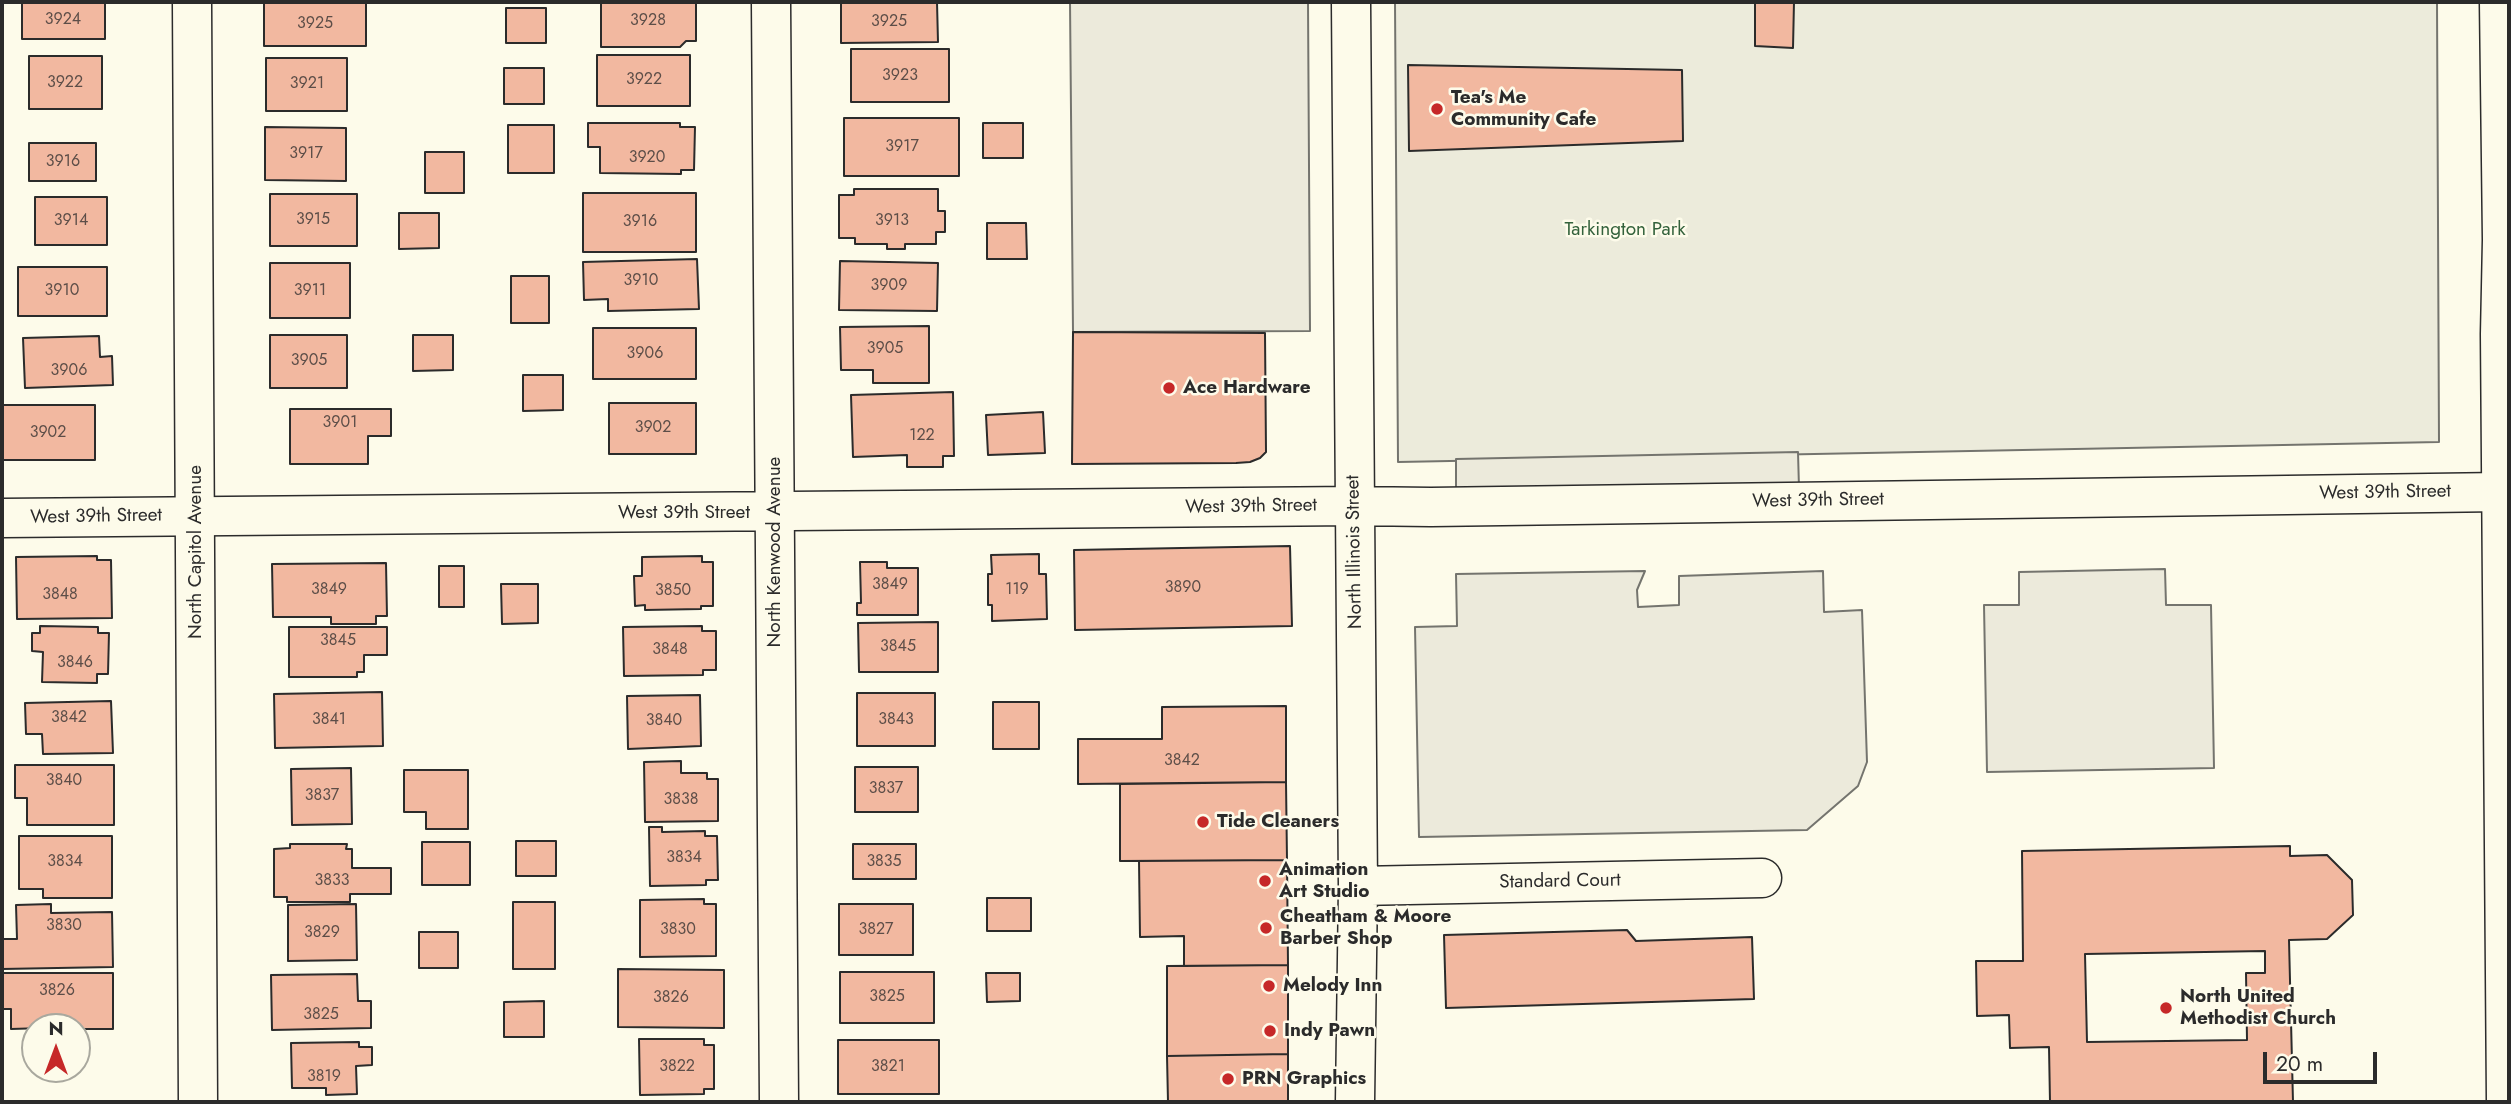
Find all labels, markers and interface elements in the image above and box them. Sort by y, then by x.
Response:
house number: 3924 [45,10,81,30]
house number: 3928 [630,11,666,31]
house number: 3925 [871,12,907,32]
house number: 3925 [297,14,333,34]
house number: 3923 [882,66,918,86]
house number: 3922 [626,70,662,90]
house number: 3922 [47,73,83,93]
house number: 3921 [290,74,324,94]
place label: Tea's Me Community Cafe [1451,87,1596,131]
marker: Tea's Me Community Cafe [1429,101,1445,117]
house number: 3917 [885,137,919,157]
house number: 3917 [289,144,323,164]
house number: 3920 [629,148,665,168]
house number: 3916 [46,152,80,172]
house number: 3915 [296,210,330,230]
house number: 3914 [54,211,88,231]
house number: 3913 [875,211,909,231]
house number: 3916 [623,212,657,232]
park label: Tarkington Park [1564,219,1686,241]
house number: 3910 [624,271,658,291]
house number: 3909 [871,276,907,296]
house number: 3910 [45,281,79,301]
house number: 3911 [294,281,326,301]
house number: 3905 [867,339,903,359]
house number: 3906 [627,344,663,364]
house number: 3905 [291,351,327,371]
house number: 3906 [51,361,87,381]
place label: Ace Hardware [1183,377,1311,399]
marker: Ace Hardware [1161,380,1177,396]
house number: 3901 [323,413,357,433]
house number: 3902 [635,418,671,438]
house number: 3902 [30,423,66,443]
house number: 122 [909,426,935,446]
street label: North Kenwood Avenue [764,457,786,647]
street label: North Capitol Avenue [185,465,207,639]
street label: North Illinois Street [1342,475,1368,629]
street label: West 39th Street [2319,480,2451,506]
street label: West 39th Street [1752,488,1884,514]
street label: West 39th Street [1185,494,1317,520]
street label: West 39th Street [618,502,750,524]
street label: West 39th Street [30,504,162,530]
house number: 3849 [872,575,908,595]
house number: 3890 [1165,578,1201,598]
house number: 3849 [311,580,347,600]
house number: 119 [1005,580,1029,600]
house number: 3850 [655,581,691,601]
house number: 3848 [42,585,78,605]
house number: 3845 [320,631,356,651]
house number: 3845 [880,637,916,657]
house number: 3848 [652,640,688,660]
house number: 3846 [57,653,93,673]
house number: 3842 [51,708,87,728]
house number: 3841 [312,710,346,730]
house number: 3843 [878,710,914,730]
house number: 3840 [646,711,682,731]
house number: 3842 [1164,751,1200,771]
house number: 3840 [46,771,82,791]
house number: 3837 [869,779,903,799]
house number: 3837 [305,786,339,806]
house number: 3838 [664,790,698,810]
place label: Tide Cleaners [1217,811,1339,833]
marker: Tide Cleaners [1195,814,1211,830]
house number: 3834 [666,848,702,868]
house number: 3834 [47,852,83,872]
house number: 3835 [866,852,902,872]
place label: Animation Art Studio [1279,859,1370,903]
street label: Standard Court [1499,870,1621,894]
house number: 3833 [315,871,349,891]
marker: Animation Art Studio [1257,873,1273,889]
place label: Cheatham & Moore Barber Shop [1280,906,1451,950]
house number: 3830 [46,916,82,936]
house number: 3830 [660,920,696,940]
house number: 3827 [859,920,893,940]
marker: Cheatham & Moore Barber Shop [1258,920,1274,936]
house number: 3829 [304,923,340,943]
place label: Melody Inn [1283,975,1382,997]
marker: Melody Inn [1261,978,1277,994]
house number: 3826 [39,981,75,1001]
place label: North United Methodist Church [2180,986,2336,1030]
house number: 3825 [869,987,905,1007]
house number: 3826 [653,988,689,1008]
marker: North United Methodist Church [2158,1000,2174,1016]
house number: 3825 [303,1005,339,1025]
north arrow [21,1013,91,1083]
text: N [48,1015,64,1042]
place label: Indy Pawn [1284,1020,1375,1042]
marker: Indy Pawn [1262,1023,1278,1039]
scale bar [2266,1038,2380,1082]
text: 20 m [2276,1049,2323,1079]
house number: 3822 [659,1057,695,1077]
house number: 3821 [871,1057,905,1077]
house number: 3819 [307,1067,341,1087]
place label: PRN Graphics [1242,1068,1366,1090]
marker: PRN Graphics [1220,1071,1236,1087]

